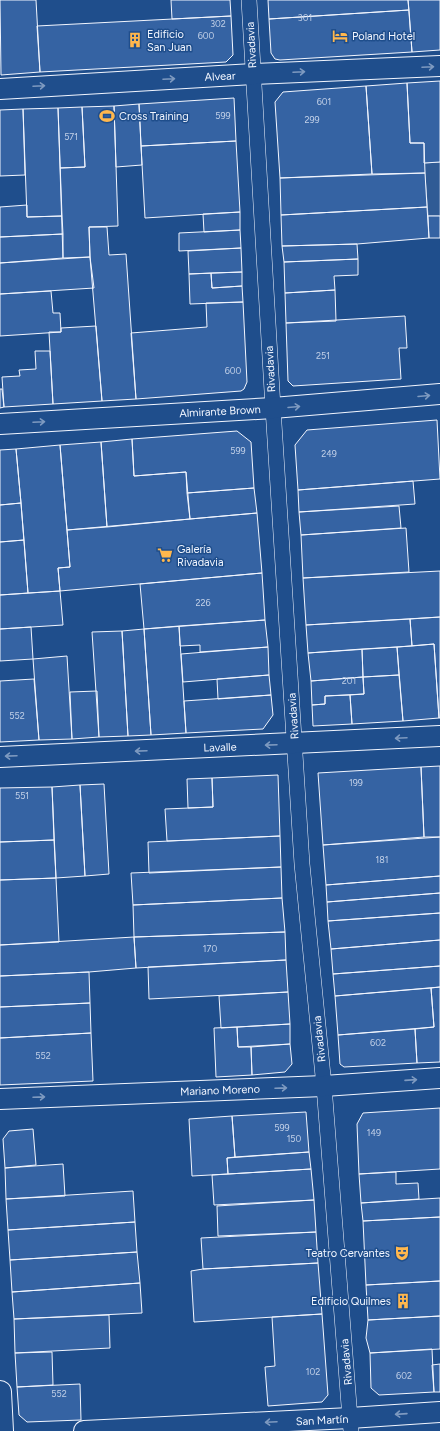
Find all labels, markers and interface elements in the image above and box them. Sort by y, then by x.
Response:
house number: 301 [298,12,312,23]
house number: 302 [210,18,226,29]
street label: Rivadavia [244,21,259,69]
hotel icon: Poland Hotel [331,27,349,45]
place label: Edificio San Juan [147,28,192,54]
house number: 600 [198,30,215,41]
place label: Poland Hotel [352,30,415,43]
building icon: Edificio San Juan [126,31,144,49]
one-way arrow [421,63,434,70]
street label: Alvear [204,69,236,84]
one-way arrow [292,69,305,76]
one-way arrow [162,76,175,83]
one-way arrow [32,83,45,90]
house number: 601 [317,96,331,107]
sports icon: Cross Training [98,107,116,125]
place label: Cross Training [119,110,189,123]
house number: 599 [215,110,231,121]
house number: 299 [304,114,320,125]
house number: 571 [64,131,78,142]
street label: Rivadavia [263,345,278,393]
house number: 251 [316,350,330,361]
house number: 600 [225,365,242,376]
one-way arrow [417,392,430,399]
street label: Almirante Brown [179,403,261,420]
one-way arrow [287,403,300,410]
one-way arrow [32,418,45,426]
house number: 599 [230,445,246,456]
house number: 249 [321,448,337,459]
place label: Galería Rivadavia [177,543,224,569]
supermarket icon: Galería Rivadavia [156,546,174,564]
house number: 226 [195,597,211,608]
house number: 201 [342,675,356,686]
street label: Rivadavia [285,692,302,740]
house number: 552 [9,710,25,721]
one-way arrow [395,735,408,742]
street label: Lavalle [203,740,237,755]
one-way arrow [265,741,278,749]
one-way arrow [135,747,148,754]
one-way arrow [5,752,18,760]
house number: 199 [349,777,363,788]
house number: 551 [15,790,29,801]
house number: 181 [376,854,388,865]
house number: 170 [203,943,217,954]
street label: Rivadavia [311,1015,328,1063]
house number: 602 [370,1037,386,1048]
house number: 552 [35,1050,51,1061]
one-way arrow [404,1076,417,1083]
street label: Mariano Moreno [180,1083,260,1098]
one-way arrow [274,1084,287,1091]
one-way arrow [32,1094,45,1101]
house number: 599 [274,1122,290,1133]
house number: 149 [367,1127,381,1138]
house number: 150 [287,1133,302,1144]
theatre icon: Teatro Cervantes [393,1244,411,1262]
place label: Teatro Cervantes [306,1247,390,1260]
building icon: Edificio Quilmes [394,1292,412,1310]
place label: Edificio Quilmes [311,1295,391,1308]
street label: Rivadavia [338,1338,355,1386]
house number: 102 [306,1366,320,1377]
house number: 602 [396,1370,412,1381]
house number: 552 [51,1388,67,1399]
one-way arrow [395,1411,408,1418]
street label: San Martín [295,1413,349,1428]
one-way arrow [265,1418,278,1426]

